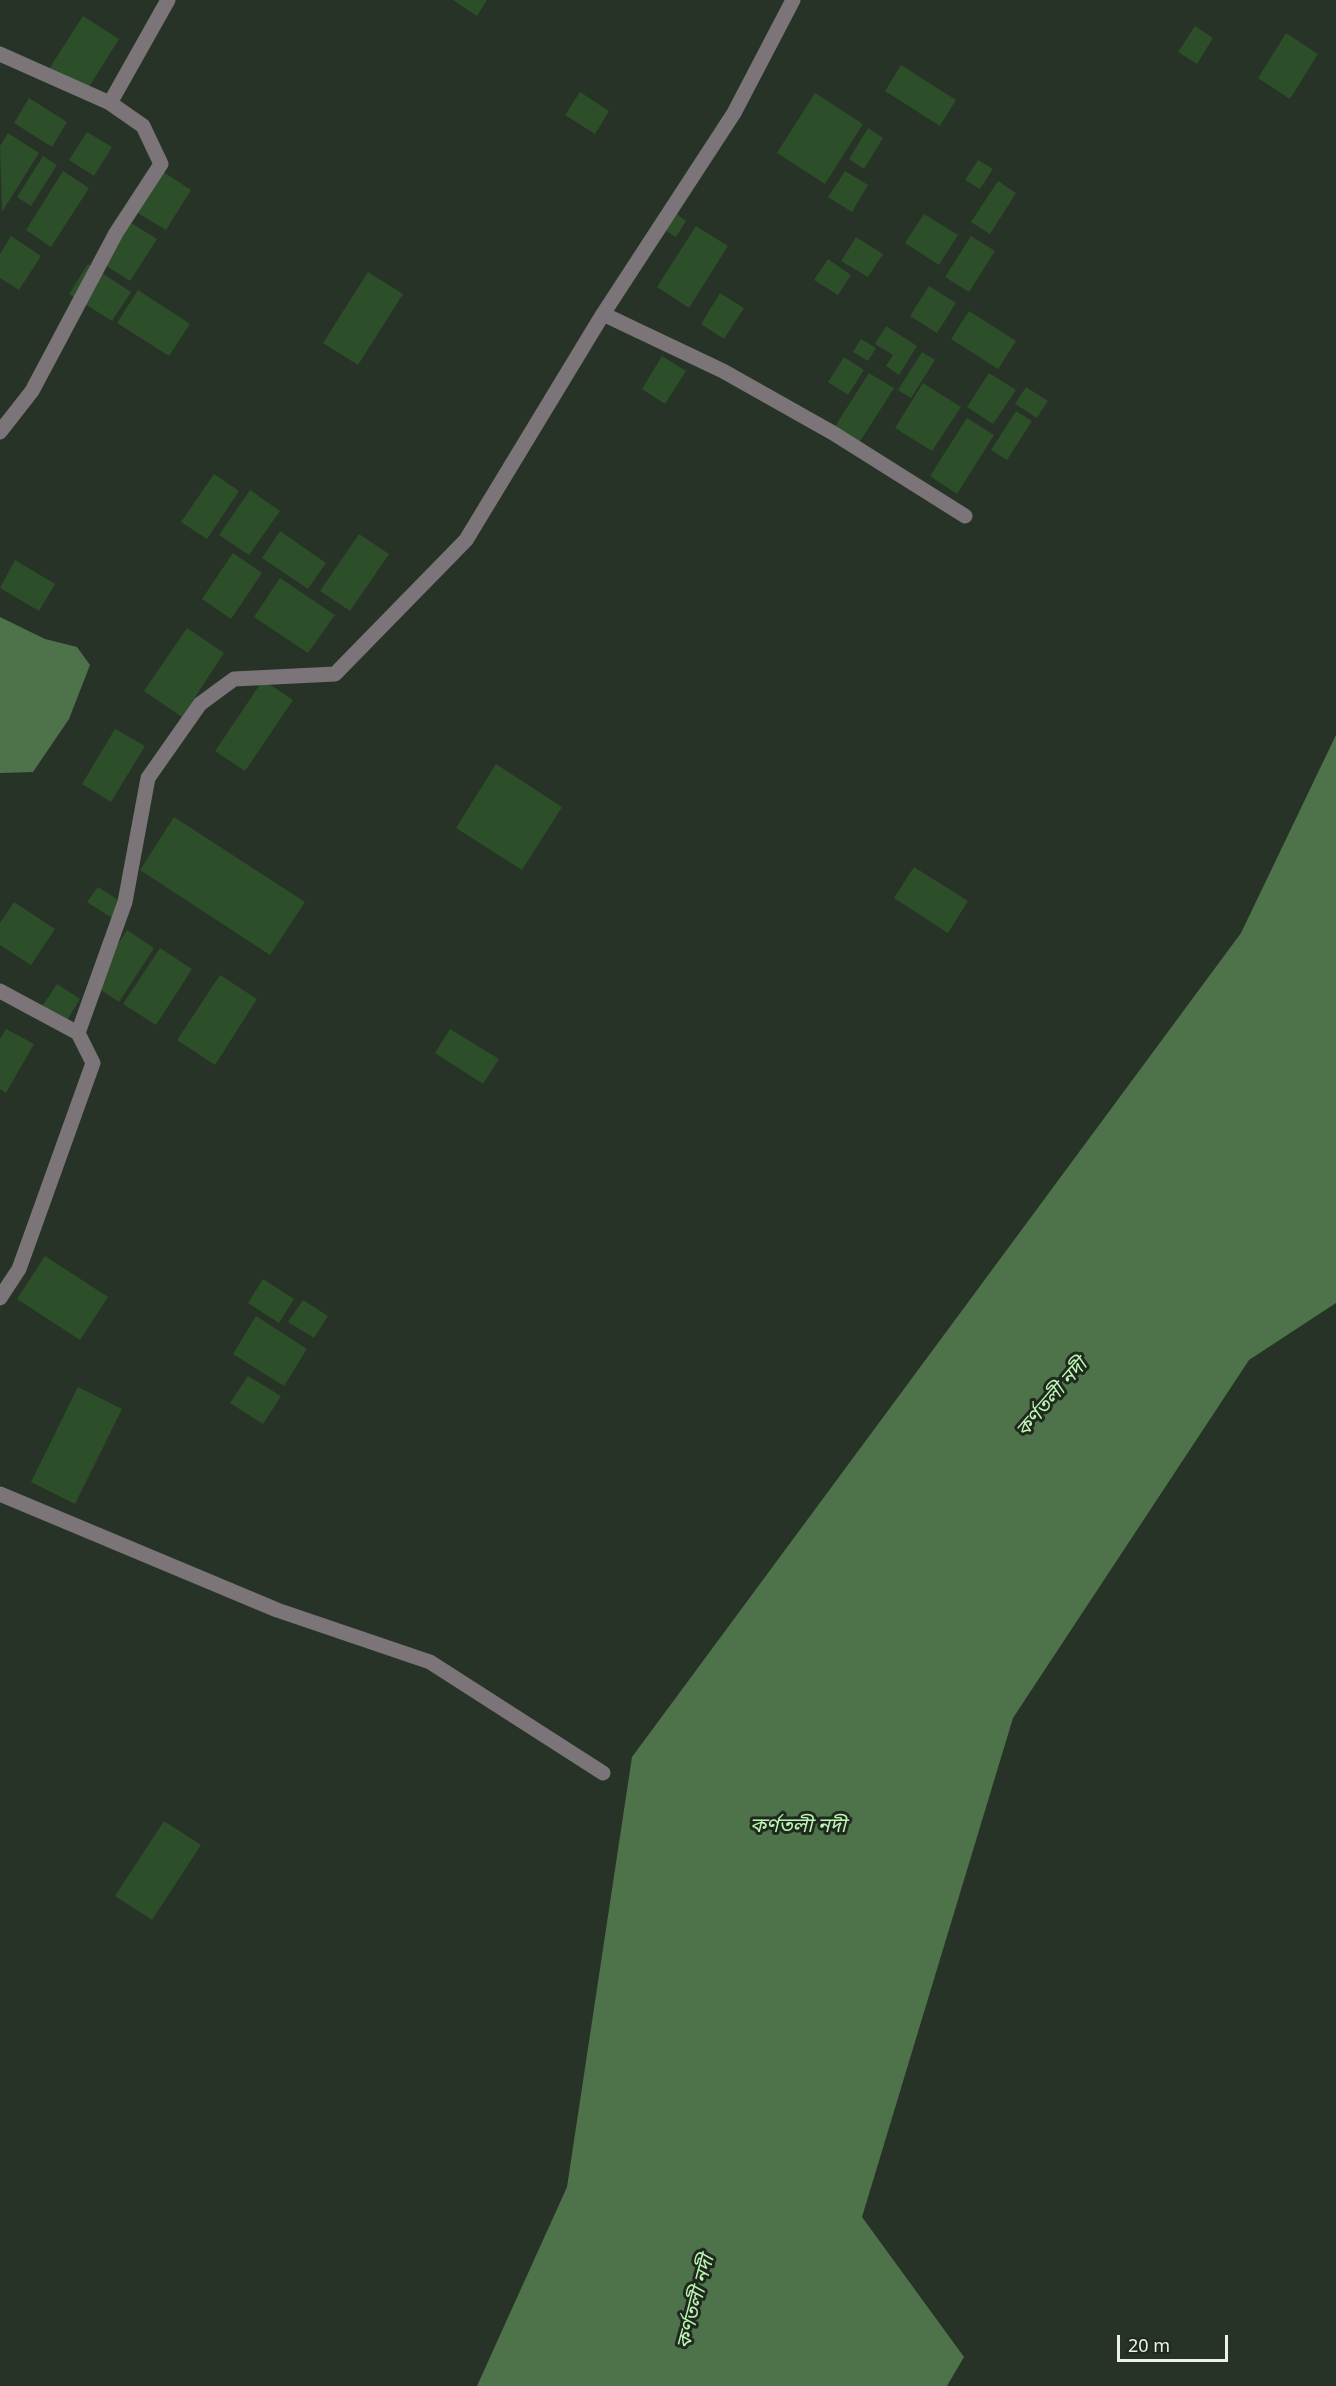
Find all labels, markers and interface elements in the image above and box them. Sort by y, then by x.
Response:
water label: কর্ণতলী নদী [1011,1354,1093,1442]
water label: কর্ণতলী নদী [750,1814,846,1838]
water label: কর্ণতলী নদী [672,2252,720,2352]
scale bar [1120,2323,1231,2361]
text: 20 m [1128,2333,1170,2357]

